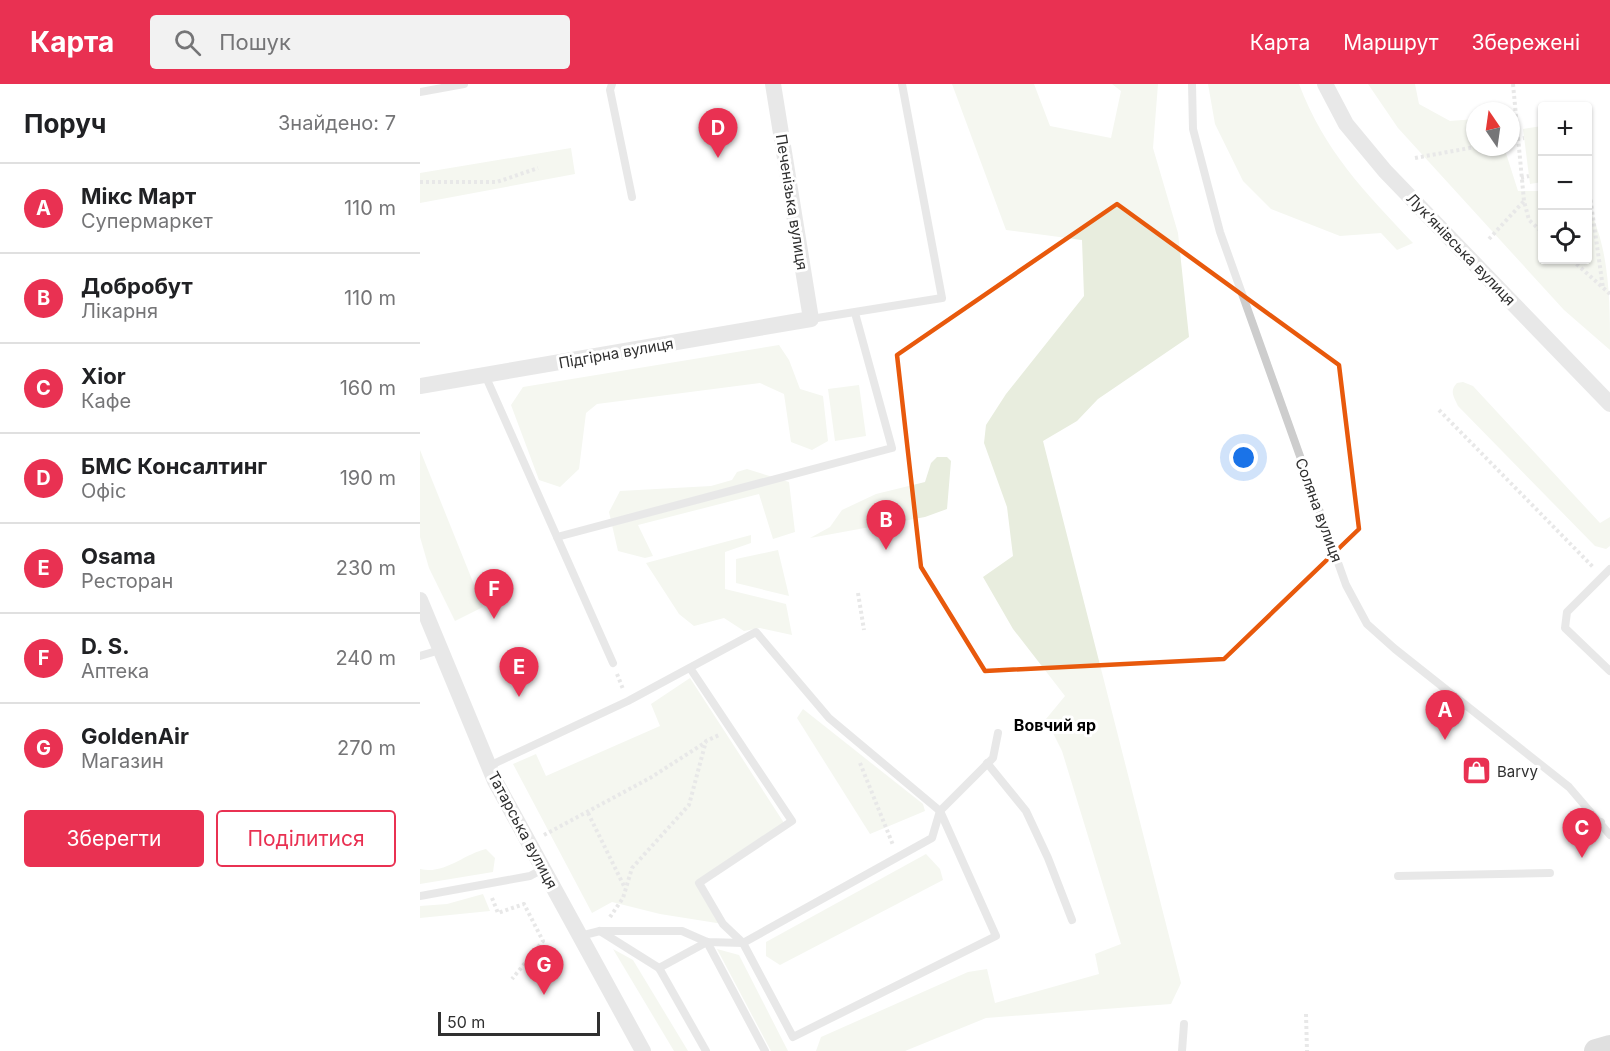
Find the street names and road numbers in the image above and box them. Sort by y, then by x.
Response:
street label: Печенізька вулиця [772,133,812,271]
street label: Лукʼянівська вулиця [1402,189,1520,309]
street label: Підгірна вулиця [557,334,675,372]
street label: Соляна вулиця [1291,455,1347,565]
street label: Татарська вулиця [484,768,562,892]

